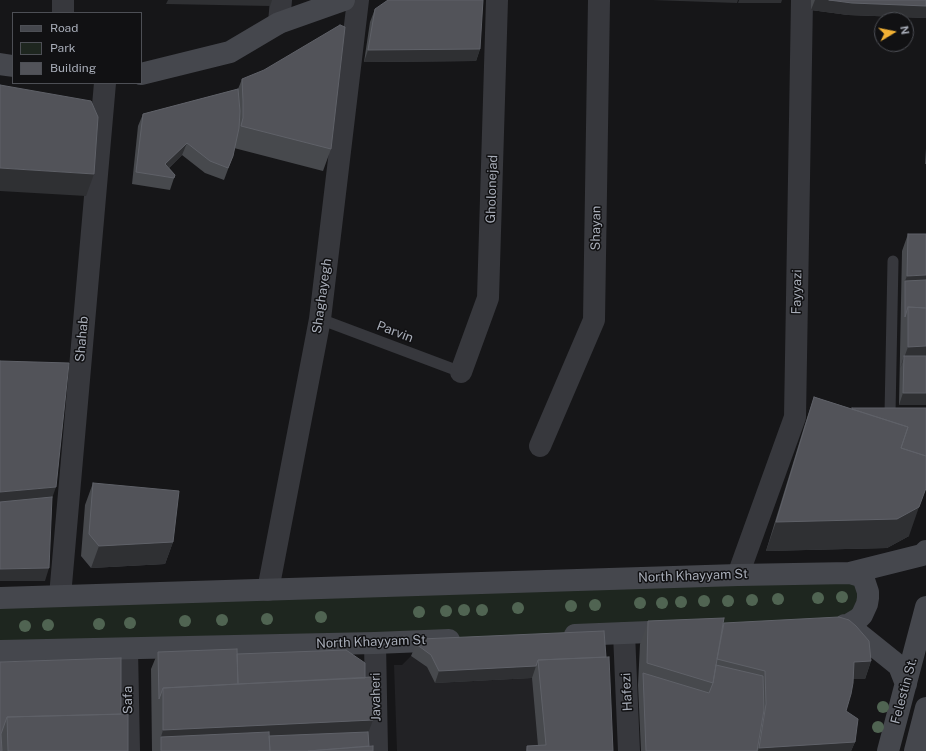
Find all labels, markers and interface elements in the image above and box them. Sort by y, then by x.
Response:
legend [12,12,142,84]
north arrow [874,12,914,52]
text: Road [50,21,78,35]
text: N [898,25,911,35]
text: Park [50,41,76,55]
text: Building [50,61,96,75]
street label: Gholonejad [483,154,501,224]
street label: Shayan [588,206,604,250]
street label: Shaghayegh [309,257,335,335]
street label: Fayyazi [789,269,805,315]
street label: Shahab [72,316,92,362]
street label: Parvin [374,318,416,346]
street label: North Khayyam St [638,566,748,586]
street label: North Khayyam St [316,632,426,652]
street label: Felestin St. [888,656,920,726]
street label: Javaheri [368,672,384,722]
street label: Hafezi [618,672,636,712]
street label: Safa [120,686,136,714]

